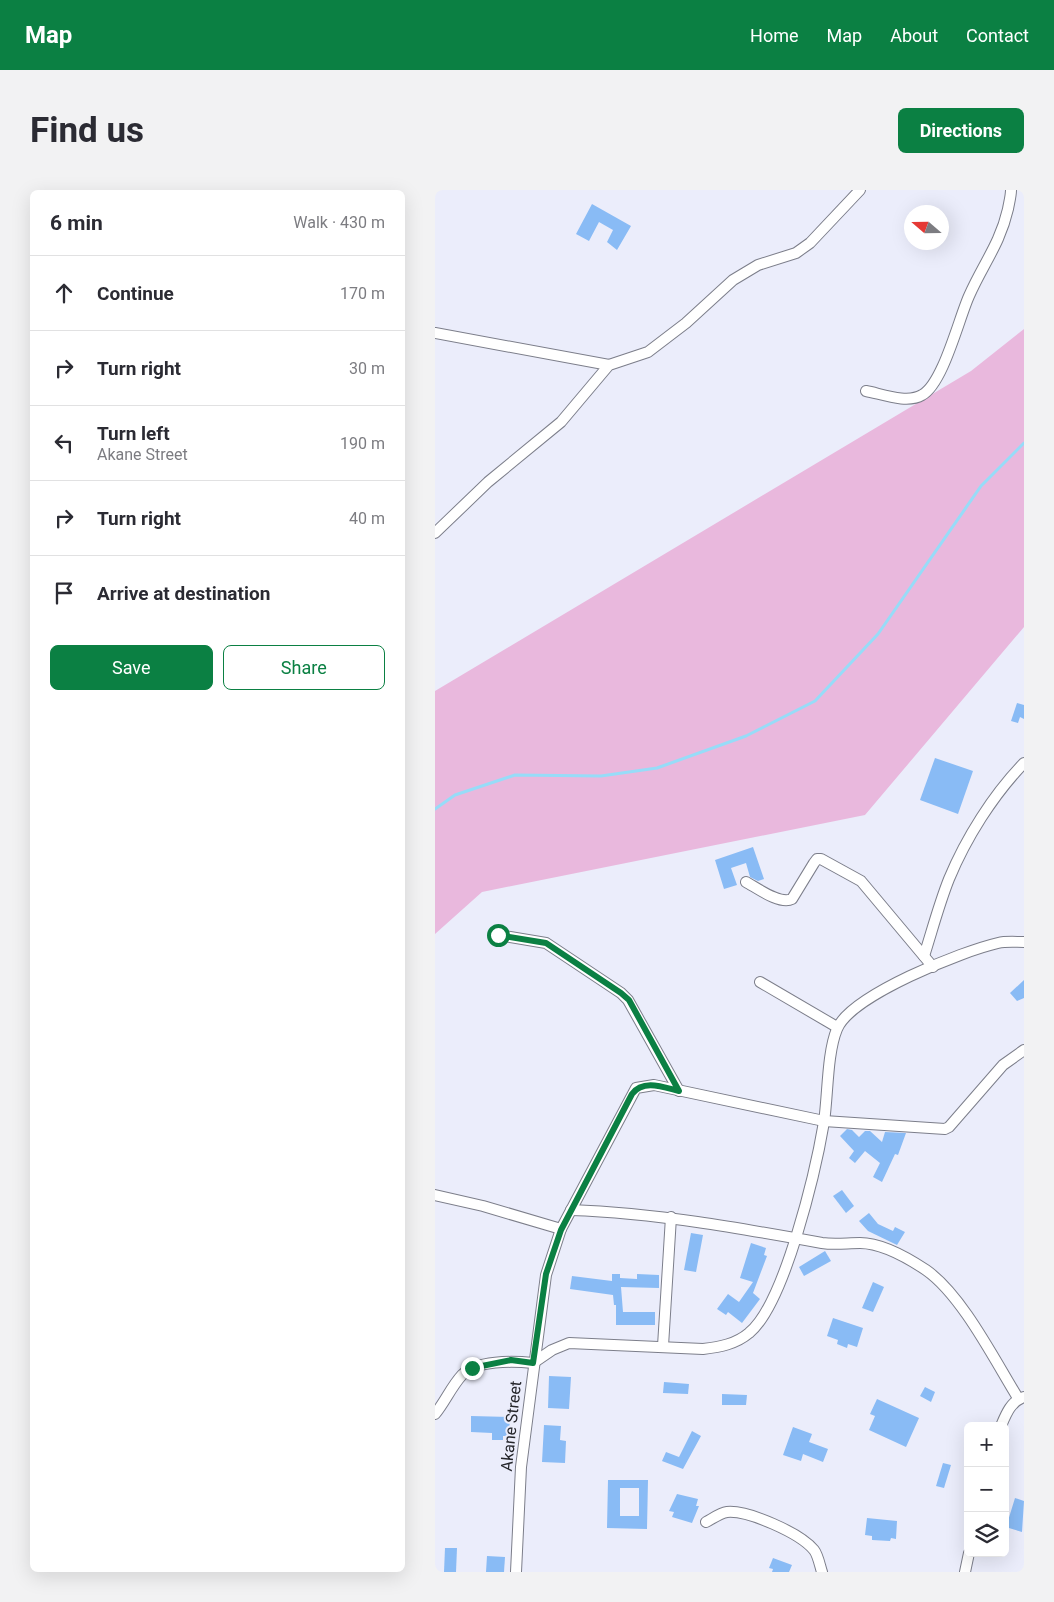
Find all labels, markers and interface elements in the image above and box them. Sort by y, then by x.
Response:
text: Map [25,21,72,49]
text: Home [750,25,799,46]
text: Map [827,25,862,46]
text: About [890,25,938,46]
text: Contact [966,25,1029,46]
button: Directions [898,108,1024,153]
text: Find us [30,110,144,151]
north arrow [904,205,949,250]
text: 6 min [50,211,103,235]
text: Walk · 430 m [293,213,385,232]
icon: ahead [50,279,78,307]
text: Continue [97,282,174,305]
text: 170 m [340,284,385,303]
icon: right [50,354,78,382]
text: Turn right [97,357,181,380]
text: 30 m [349,359,385,378]
text: Turn left [97,422,170,445]
icon: left [50,429,78,457]
text: 190 m [340,434,385,453]
text: Akane Street [97,445,188,464]
icon: right [50,504,78,532]
text: Turn right [97,507,181,530]
text: 40 m [349,509,385,528]
icon: arrive [50,579,78,607]
text: Arrive at destination [97,582,270,605]
button: Save [50,645,213,690]
button: Share [223,645,385,690]
route start [487,924,510,947]
route end [461,1357,484,1380]
street label: Akane Street [497,1380,525,1472]
map controls [964,1422,1009,1557]
button: + [964,1422,1009,1467]
button: − [964,1467,1009,1512]
button: layers [964,1512,1009,1557]

